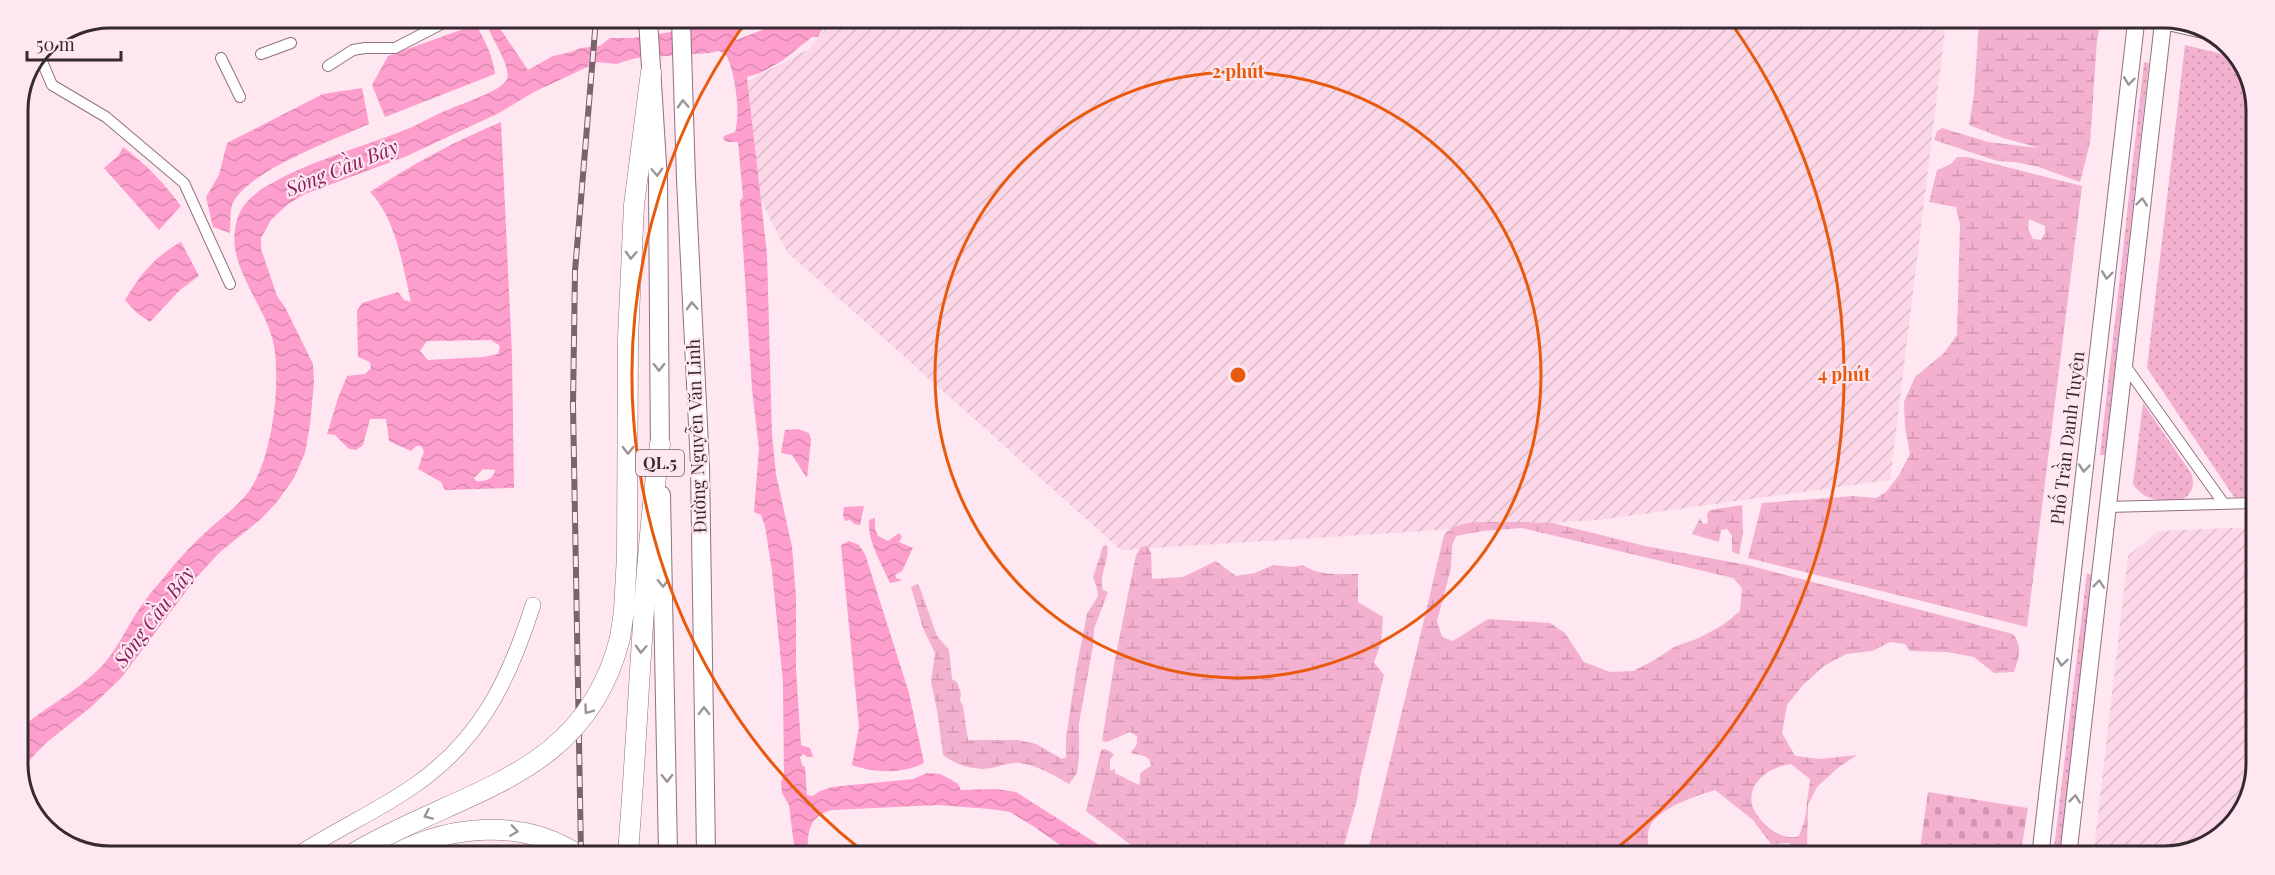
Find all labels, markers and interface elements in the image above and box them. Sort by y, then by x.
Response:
scale bar [27,24,122,62]
text: 50 m [36,32,75,56]
text: 2 phút [1212,59,1265,83]
one-way arrow [2123,76,2136,86]
one-way arrow [677,99,689,108]
water label: Sông Cầu Bây [280,131,402,202]
one-way arrow [651,168,664,177]
one-way arrow [2135,198,2148,207]
one-way arrow [625,251,638,260]
one-way arrow [2101,270,2114,279]
one-way arrow [686,302,699,311]
street label: Đường Nguyễn Văn Linh [681,338,711,534]
street label: Phố Trần Danh Tuyên [2042,349,2090,526]
text: 4 phút [1818,362,1871,386]
one-way arrow [653,363,665,372]
centre of rings [1228,365,1248,385]
one-way arrow [622,446,634,455]
road number: QL.5 [636,450,684,476]
one-way arrow [2079,464,2091,473]
water label: Sông Cầu Bây [105,559,200,673]
one-way arrow [657,579,669,588]
one-way arrow [2092,579,2105,589]
one-way arrow [634,644,647,653]
one-way arrow [2056,658,2069,667]
one-way arrow [584,703,595,714]
one-way arrow [698,707,710,716]
one-way arrow [661,774,673,783]
one-way arrow [2068,794,2081,803]
one-way arrow [423,808,434,820]
one-way arrow [510,824,519,836]

